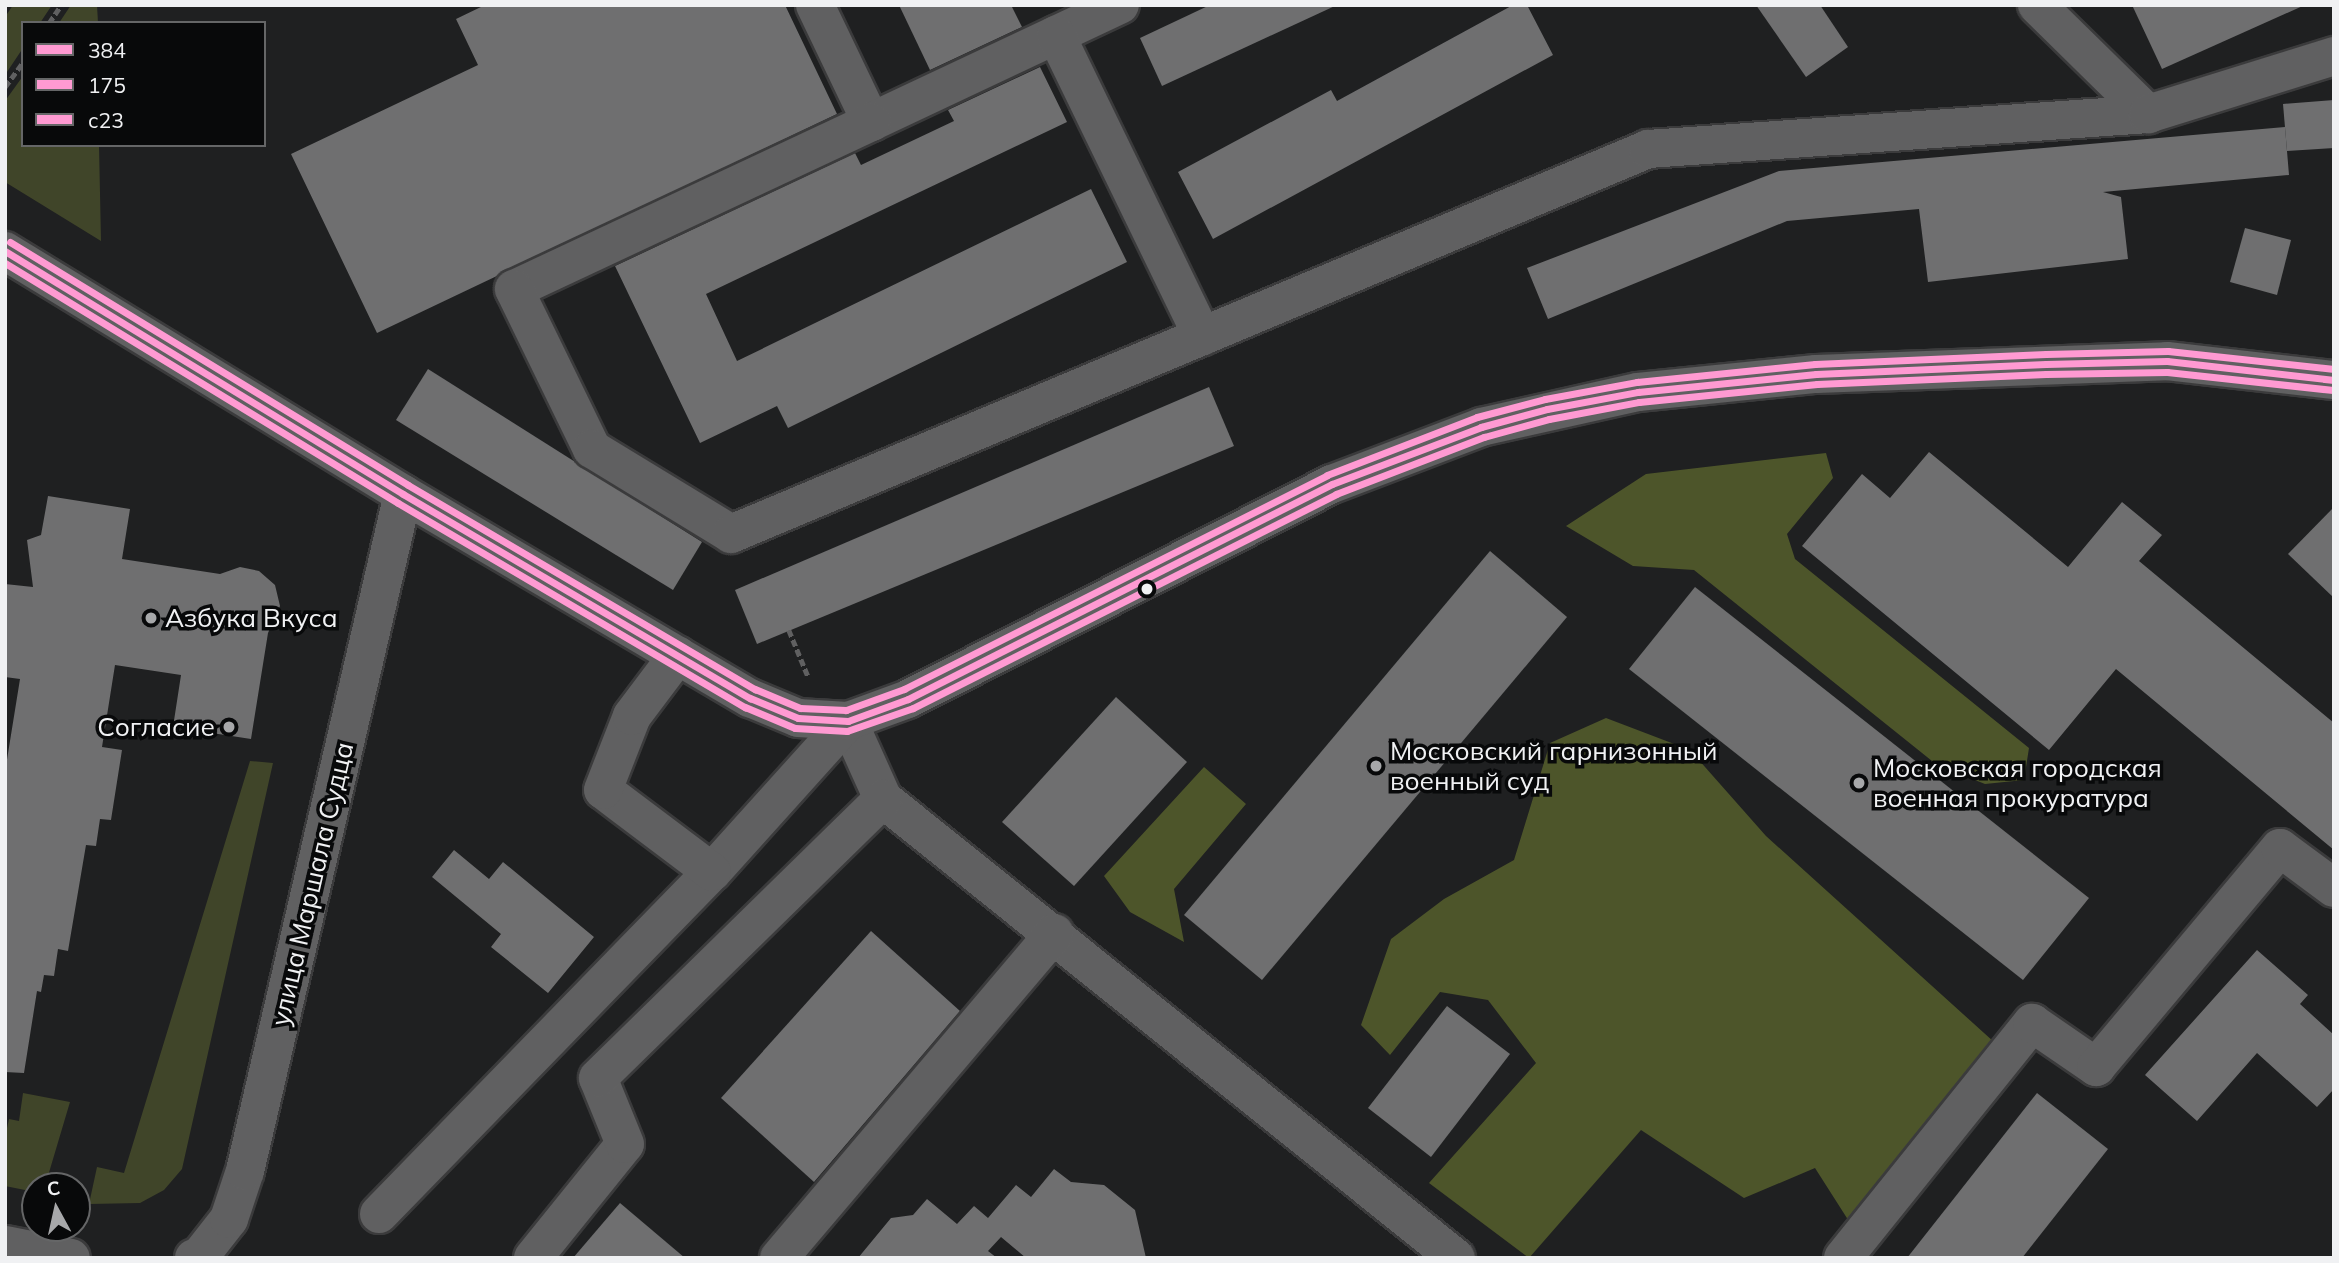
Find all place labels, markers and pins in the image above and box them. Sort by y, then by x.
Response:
unlabelled marker [1140,582,1154,596]
place label: Азбука Вкуса [165,602,338,634]
marker: Азбука Вкуса [143,610,159,626]
place label: Согласие [97,711,215,743]
marker: Согласие [221,719,237,735]
place label: Московский гарнизонный военный суд [1390,735,1718,796]
place label: Московская городская военная прокуратура [1873,752,2162,814]
marker: Московский гарнизонный военный суд [1368,758,1384,774]
marker: Московская городская военная прокуратура [1851,775,1867,791]

